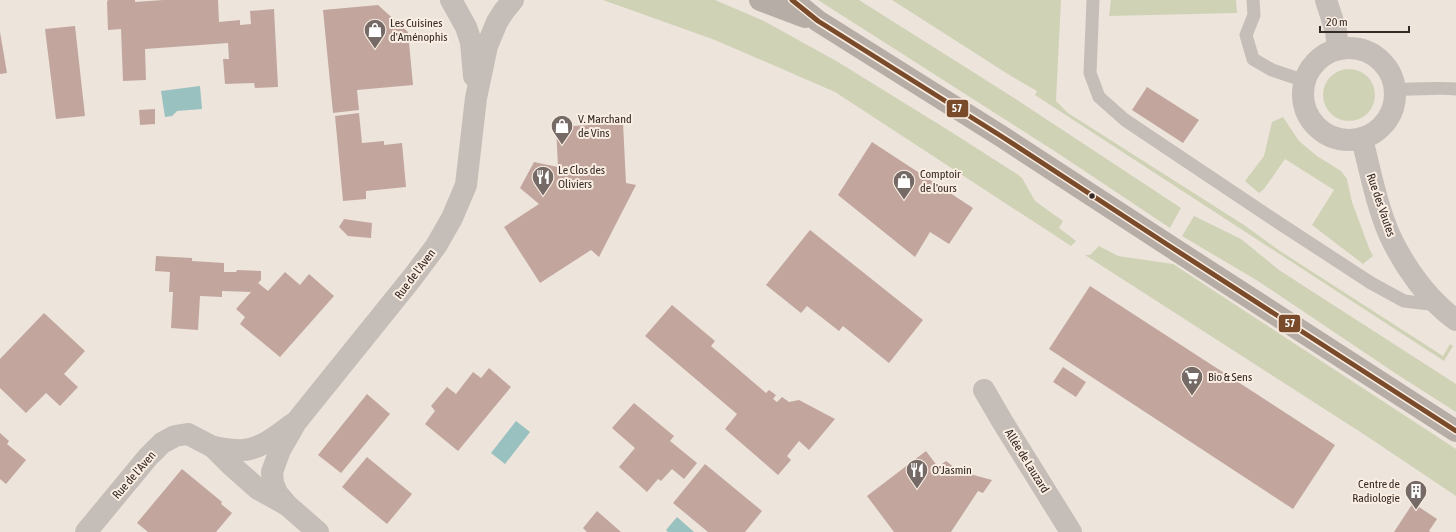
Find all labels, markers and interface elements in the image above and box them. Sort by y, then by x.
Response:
scale bar [1320,8,1409,34]
text: 20 m [1326,15,1348,29]
place label: Les Cuisines d'Aménophis [390,16,448,44]
shop icon: Les Cuisines d'Aménophis [362,17,388,50]
line badge: 57 [946,99,969,118]
text: 57 [952,102,962,114]
place label: V. Marchand de Vins [578,112,632,140]
shop icon: V. Marchand de Vins [549,113,575,146]
place label: Le Clos des Oliviers [558,163,605,191]
restaurant icon: Le Clos des Oliviers [530,164,556,197]
place label: Comptoir de l'ours [920,167,961,195]
shop icon: Comptoir de l'ours [891,168,917,201]
street label: Rue des Vautes [1364,172,1398,238]
unlabelled marker [1087,191,1097,201]
street label: Rue de l'Aven [392,246,438,302]
line badge: 57 [1278,314,1301,333]
text: 57 [1285,317,1295,329]
supermarket icon: Bio & Sens [1179,364,1205,397]
place label: Bio & Sens [1208,370,1252,384]
street label: Allée de Lauzard [1002,427,1052,495]
street label: Rue de l'Aven [109,448,159,502]
restaurant icon: O'Jasmin [904,457,930,490]
place label: O'Jasmin [932,463,972,477]
place label: Centre de Radiologie [1352,477,1400,505]
building icon: Centre de Radiologie [1403,478,1429,511]

